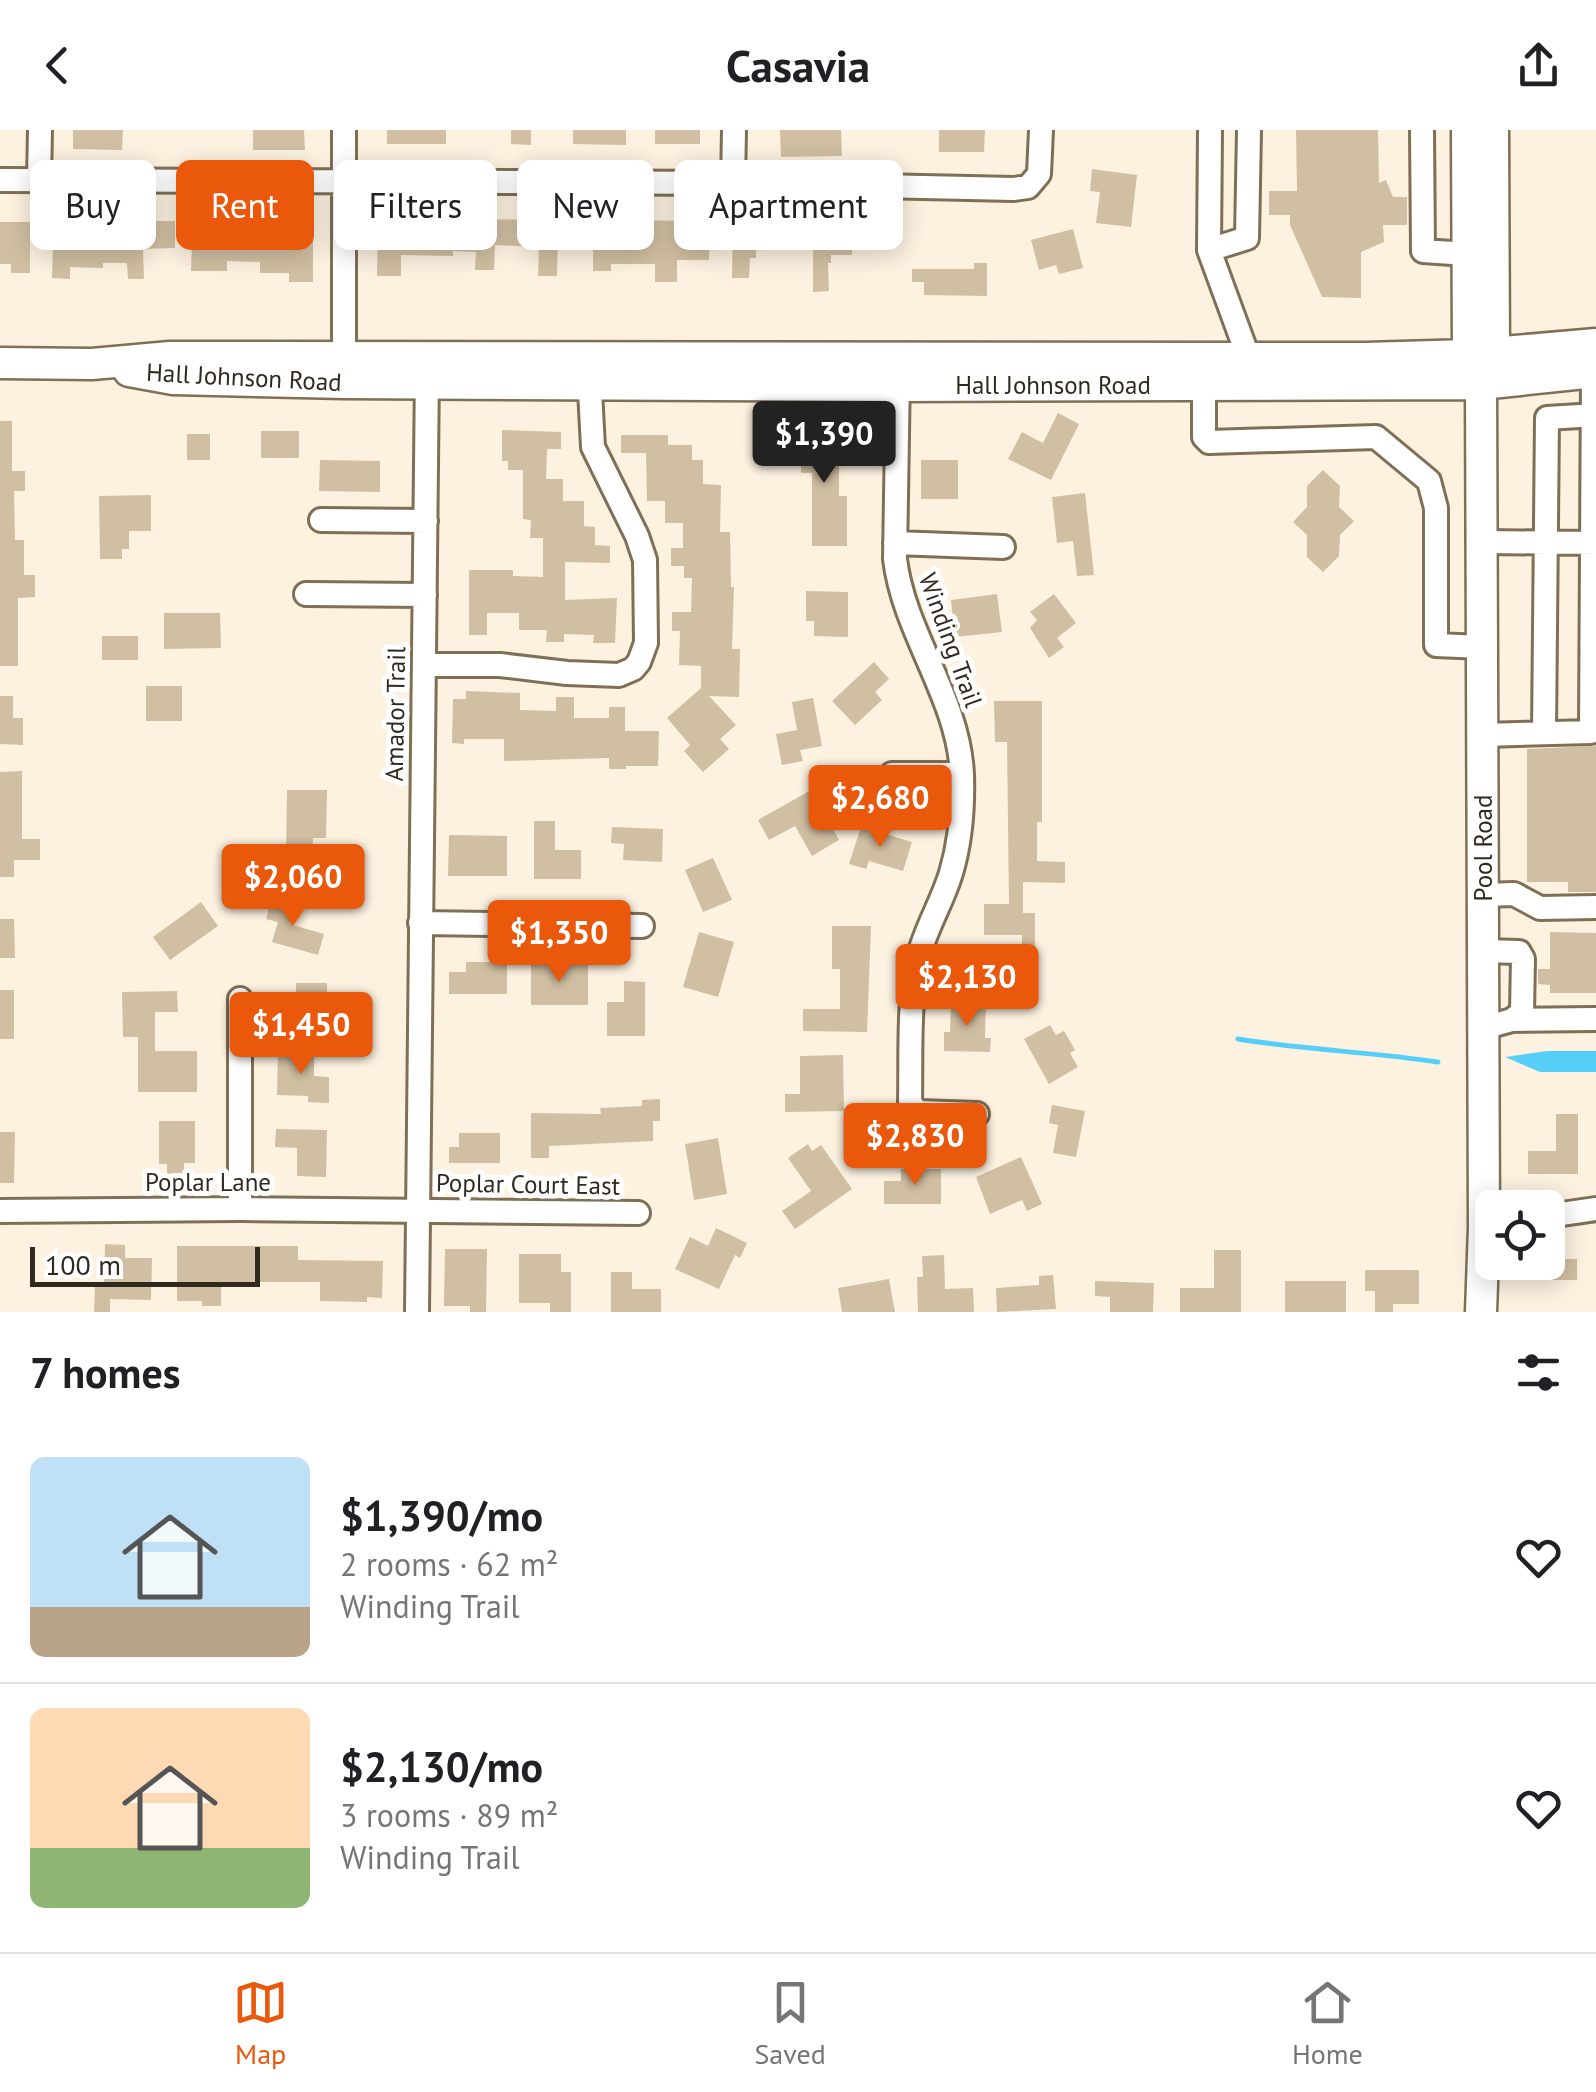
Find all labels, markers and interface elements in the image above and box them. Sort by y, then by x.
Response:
text: Casavia [726,36,870,94]
icon: back [30,38,85,93]
icon: share [1511,38,1566,93]
chip: Buy [30,160,156,250]
chip: Rent [176,160,314,250]
chip: Filters [334,160,497,250]
chip: New [517,160,654,250]
chip: Apartment [674,160,903,250]
street label: Hall Johnson Road [145,356,343,398]
street label: Hall Johnson Road [955,369,1151,401]
pin: $1,390 [743,401,905,486]
text: $1,390 [775,412,873,454]
street label: Winding Trail [912,569,990,712]
street label: Amador Trail [378,646,412,782]
pin: $2,680 [799,765,961,850]
text: $2,680 [831,776,929,818]
street label: Pool Road [1467,795,1499,901]
pin: $2,060 [212,844,374,929]
text: $2,060 [244,855,342,897]
pin: $1,350 [478,900,640,985]
text: $1,350 [510,911,608,953]
pin: $2,130 [886,944,1048,1029]
text: $2,130 [918,955,1016,997]
pin: $1,450 [220,992,382,1077]
text: $1,450 [252,1003,350,1045]
pin: $2,830 [834,1103,996,1188]
text: $2,830 [866,1114,964,1156]
street label: Poplar Lane [145,1166,271,1198]
street label: Poplar Court East [436,1166,621,1202]
map controls [1475,1190,1565,1280]
button: locate [1475,1190,1565,1280]
scale bar [30,1242,260,1286]
text: 100 m [45,1246,121,1283]
text: 7 homes [30,1345,181,1400]
icon: filters [1511,1345,1566,1400]
text: $1,390/mo [340,1488,543,1543]
icon: home [110,1497,230,1617]
icon: heart [1511,1530,1566,1585]
text: 2 rooms · 62 m² [340,1543,558,1585]
text: Winding Trail [340,1585,520,1627]
text: $2,130/mo [340,1739,543,1794]
icon: home [110,1748,230,1868]
icon: heart [1511,1781,1566,1836]
text: 3 rooms · 89 m² [340,1794,558,1836]
text: Winding Trail [340,1836,520,1878]
tab: Map [233,1975,288,2072]
tab: Saved [754,1975,826,2072]
tab: Home [1292,1975,1363,2072]

